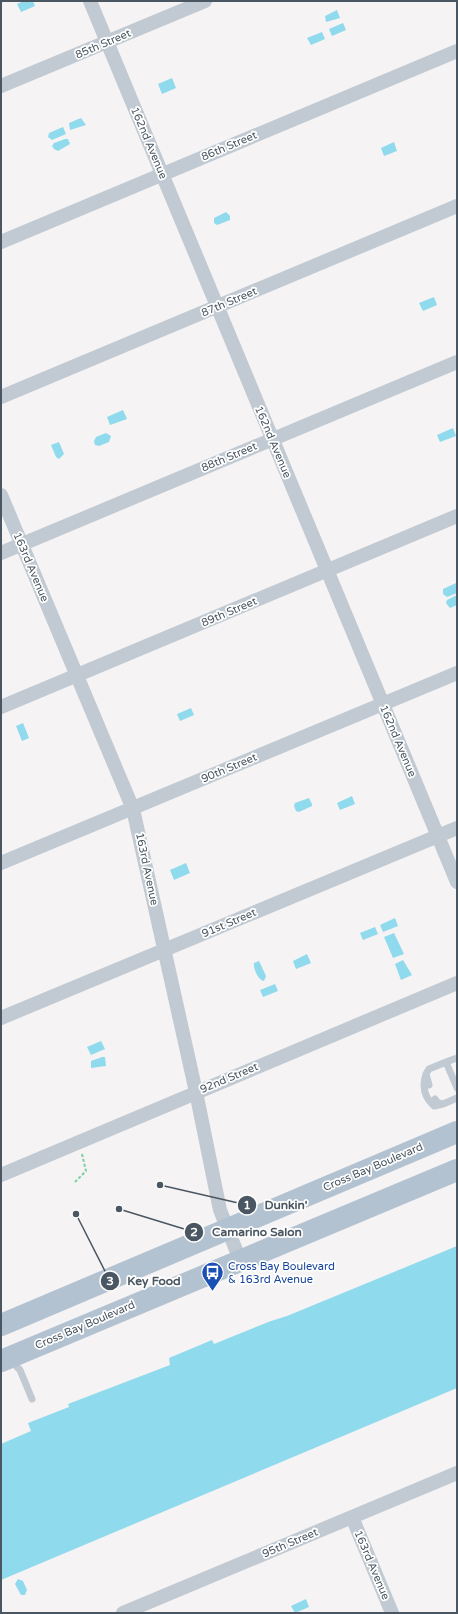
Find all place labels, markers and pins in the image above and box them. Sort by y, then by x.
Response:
callout: Dunkin' [237,1193,316,1217]
callout: Camarino Salon [184,1220,310,1244]
bus stop icon: Cross Bay Boulevard & 163rd Avenue [199,1259,225,1292]
place label: Cross Bay Boulevard & 163rd Avenue [228,1260,335,1286]
callout: Key Food [100,1269,189,1293]

